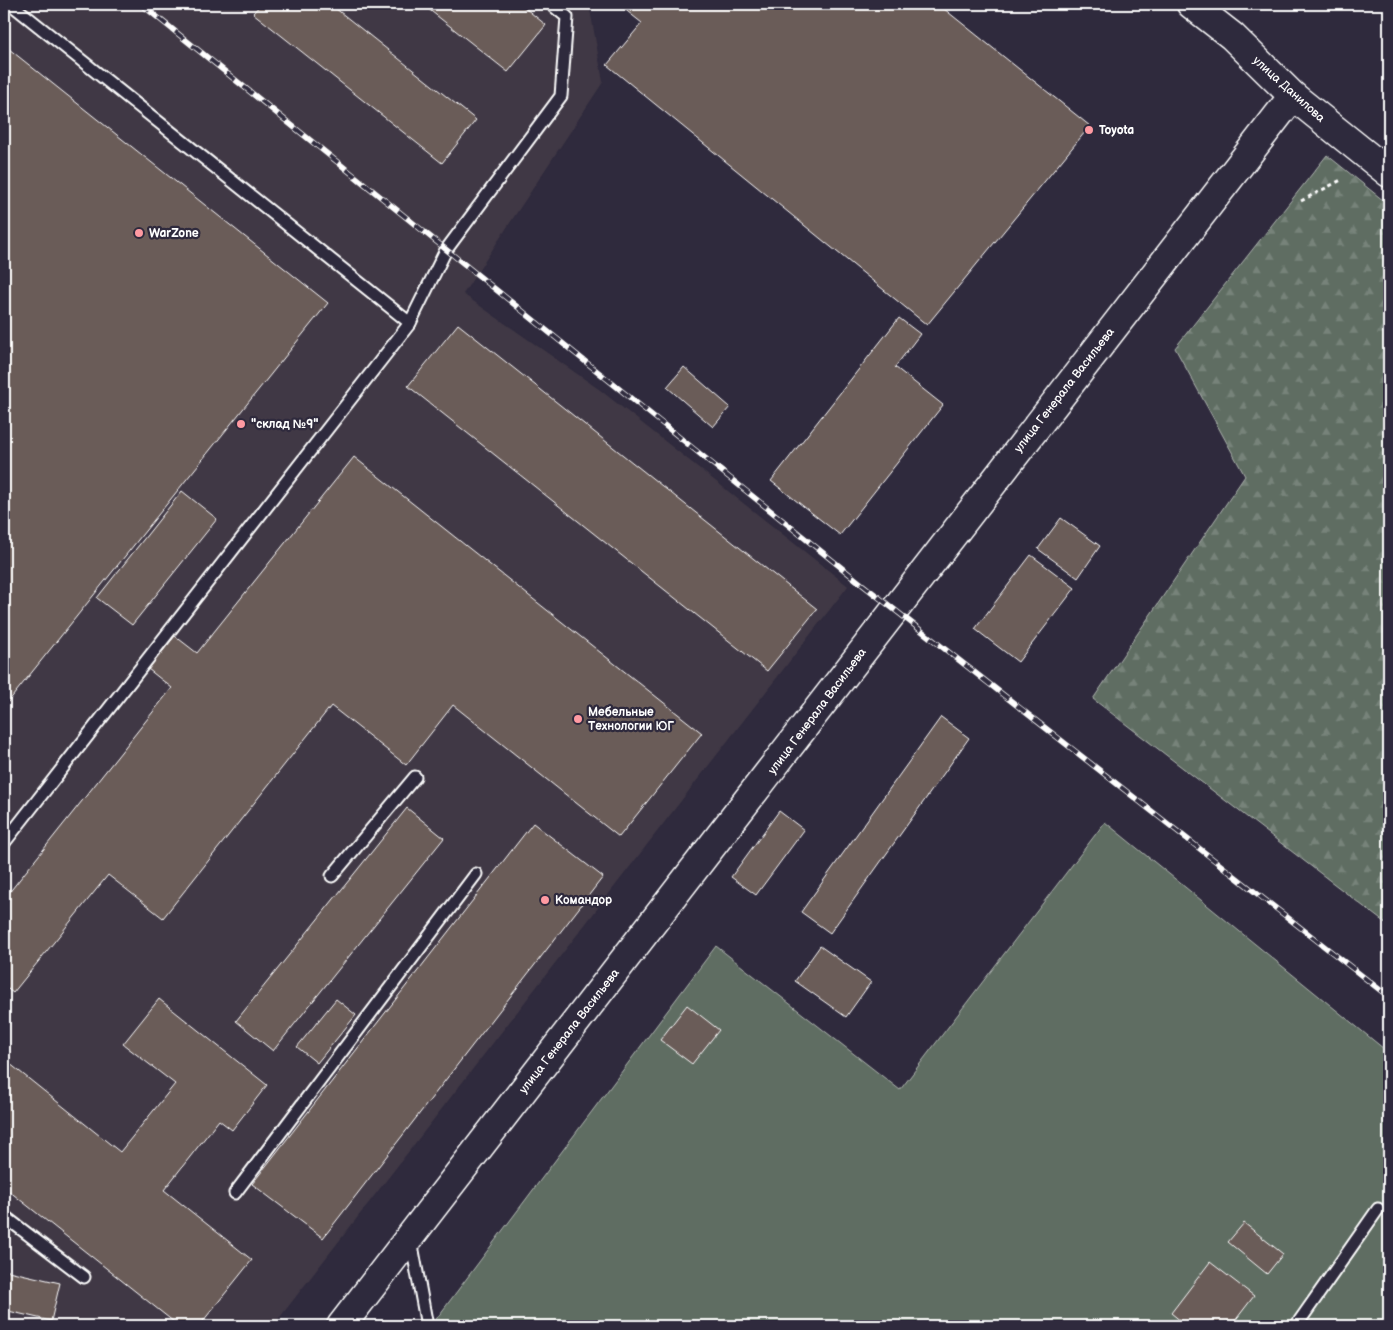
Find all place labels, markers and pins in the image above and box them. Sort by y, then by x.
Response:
place label: Toyota [1099,123,1134,138]
marker: Toyota [1083,124,1095,136]
place label: WarZone [149,226,199,241]
marker: WarZone [133,227,145,239]
place label: "склад №9" [251,417,318,432]
marker: "склад №9" [235,418,247,430]
place label: Мебельные Технологии ЮГ [588,705,674,734]
marker: Мебельные Технологии ЮГ [572,713,584,725]
place label: Командор [555,893,612,908]
marker: Командор [539,894,551,906]

